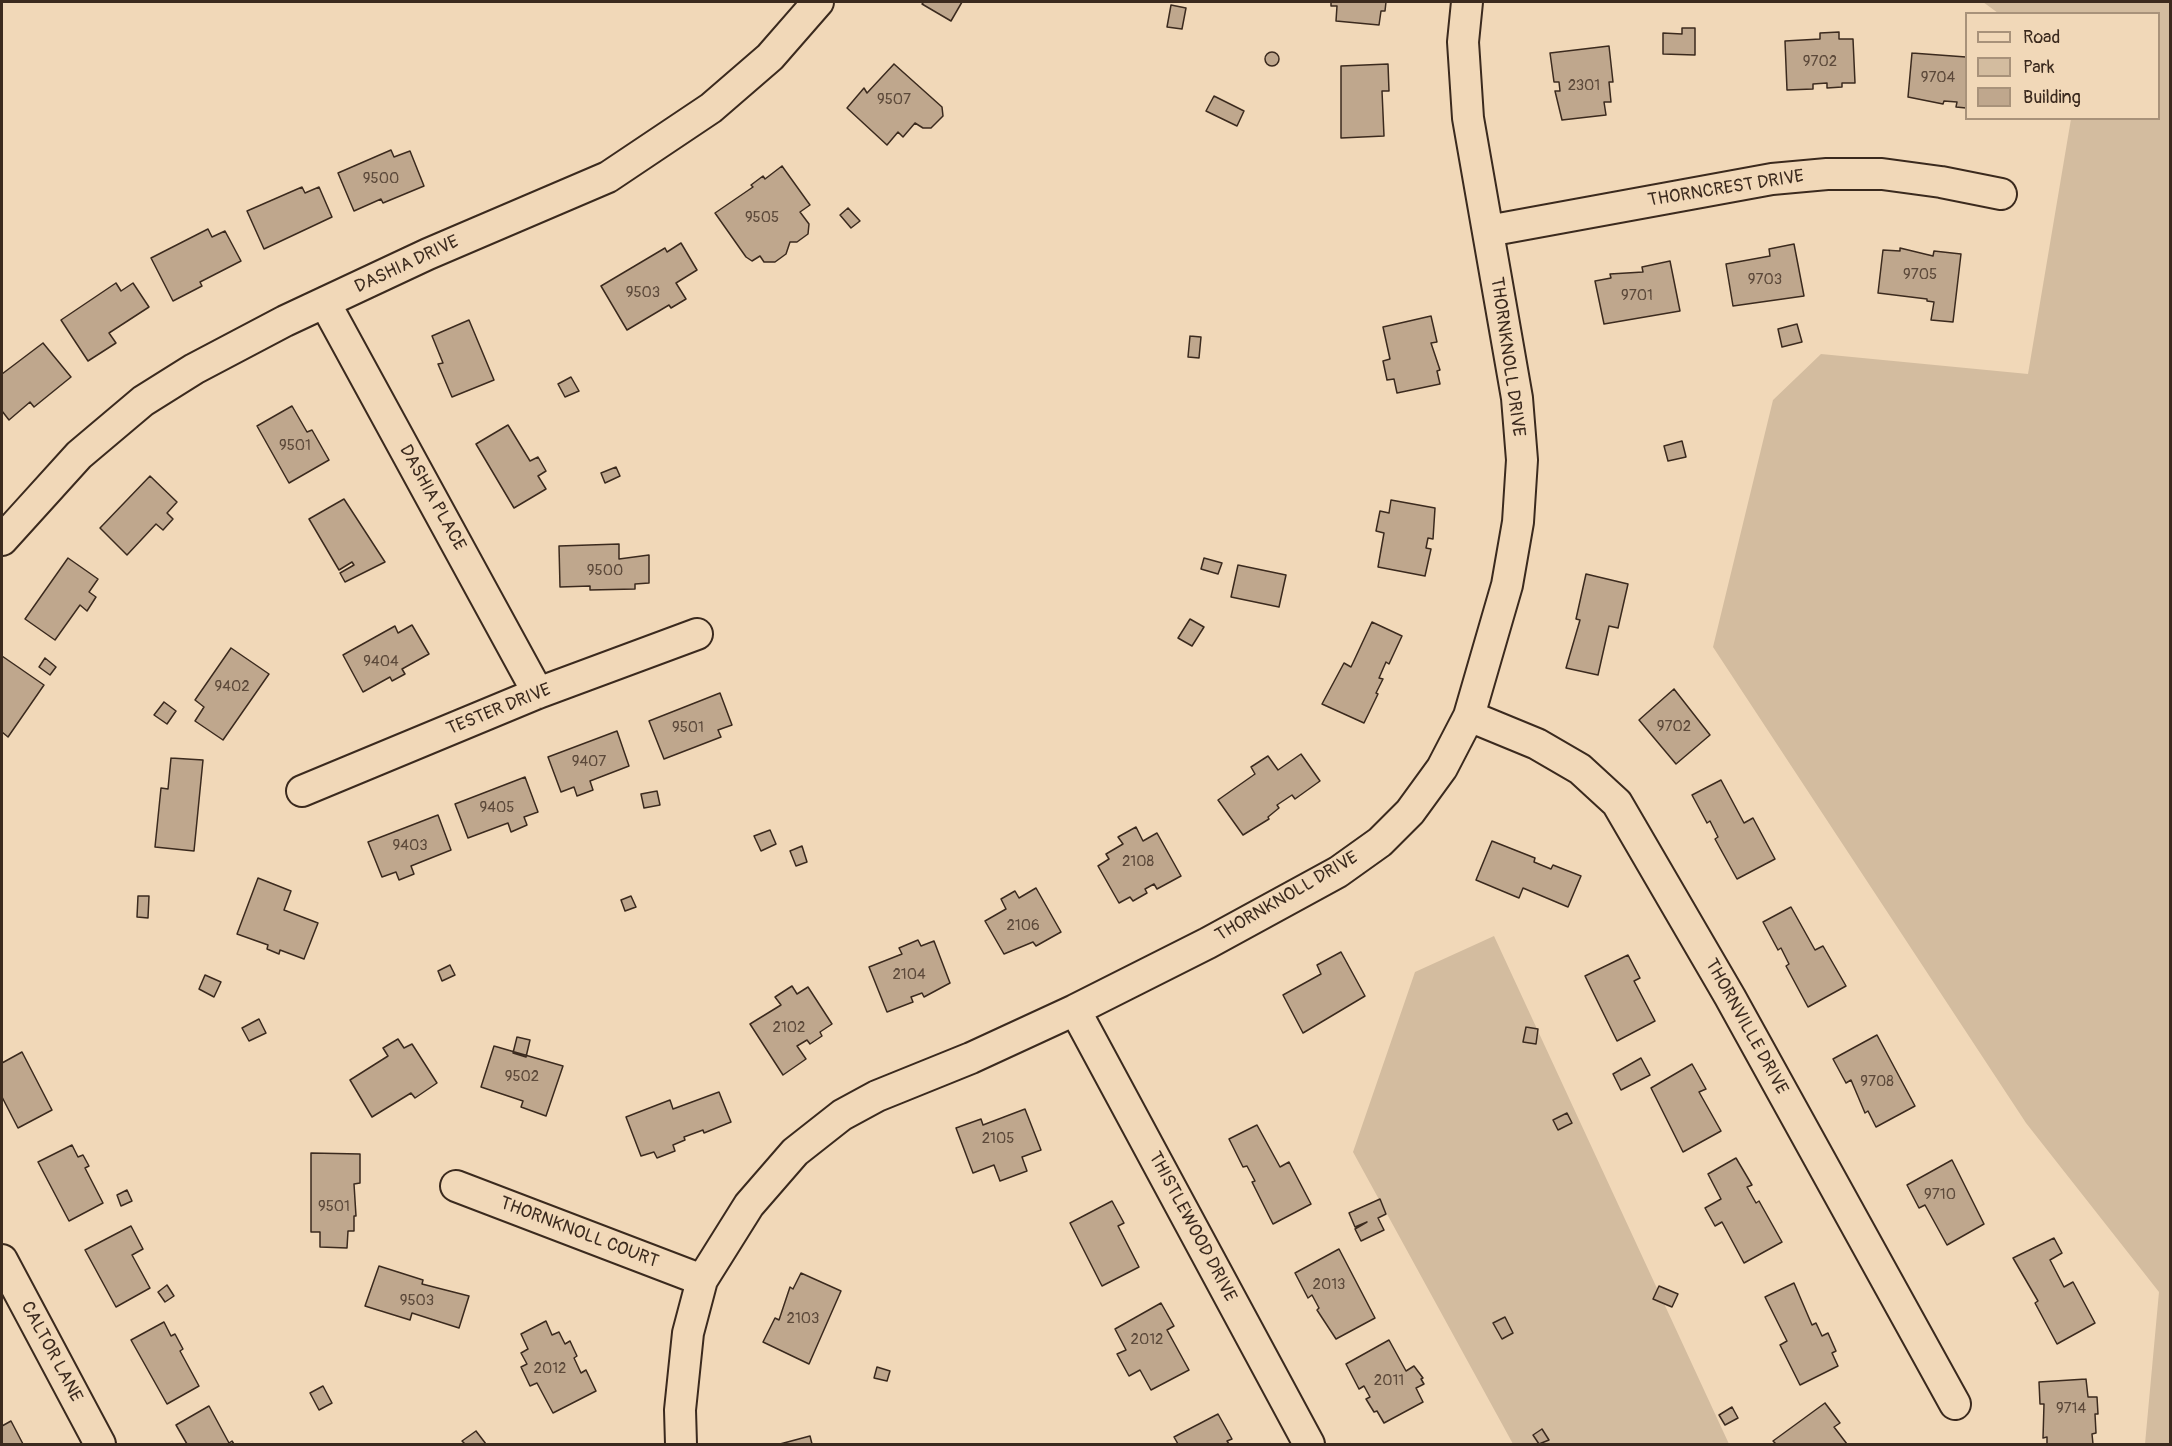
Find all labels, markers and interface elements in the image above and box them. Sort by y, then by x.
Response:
legend [1965,12,2160,120]
text: Road [2023,26,2060,49]
house number: 9702 [1803,53,1837,71]
text: Park [2023,56,2055,79]
house number: 9704 [1921,69,1955,87]
house number: 2301 [1568,77,1600,95]
text: Building [2023,86,2081,109]
house number: 9507 [877,91,911,109]
street label: THORNCREST DRIVE [1646,166,1806,212]
house number: 9500 [363,170,399,188]
house number: 9505 [745,209,779,227]
street label: DASHIA DRIVE [351,231,463,299]
house number: 9705 [1903,266,1937,284]
house number: 9703 [1748,271,1782,289]
street label: THORNKNOLL DRIVE [1485,276,1529,438]
house number: 9503 [626,284,660,302]
house number: 9701 [1621,287,1653,305]
house number: 9501 [279,437,311,455]
street label: DASHIA PLACE [394,441,470,555]
house number: 9500 [587,562,623,580]
house number: 9404 [363,653,399,671]
house number: 9402 [214,678,250,696]
street label: TESTER DRIVE [444,679,554,741]
house number: 9702 [1657,718,1691,736]
house number: 9501 [672,719,704,737]
house number: 9407 [572,753,606,771]
house number: 9405 [480,799,514,817]
house number: 9403 [392,837,428,855]
street label: THORNKNOLL DRIVE [1212,847,1362,947]
house number: 2108 [1122,853,1154,871]
house number: 2106 [1006,917,1040,935]
street label: THORNVILLE DRIVE [1700,955,1792,1099]
house number: 2104 [892,966,926,984]
house number: 2102 [773,1019,805,1037]
house number: 9502 [505,1068,539,1086]
house number: 9708 [1860,1073,1894,1091]
house number: 2105 [982,1130,1014,1148]
street label: THISTLEWOOD DRIVE [1143,1148,1241,1306]
house number: 9710 [1924,1186,1956,1204]
street label: THORNKNOLL COURT [497,1193,661,1273]
house number: 9501 [318,1198,350,1216]
house number: 2013 [1313,1276,1345,1294]
house number: 9503 [400,1292,434,1310]
street label: CALTOR LANE [16,1298,86,1406]
house number: 2103 [787,1310,819,1328]
house number: 2012 [1131,1331,1163,1349]
house number: 2012 [534,1360,566,1378]
house number: 2011 [1374,1372,1404,1390]
house number: 9714 [2056,1400,2086,1418]

